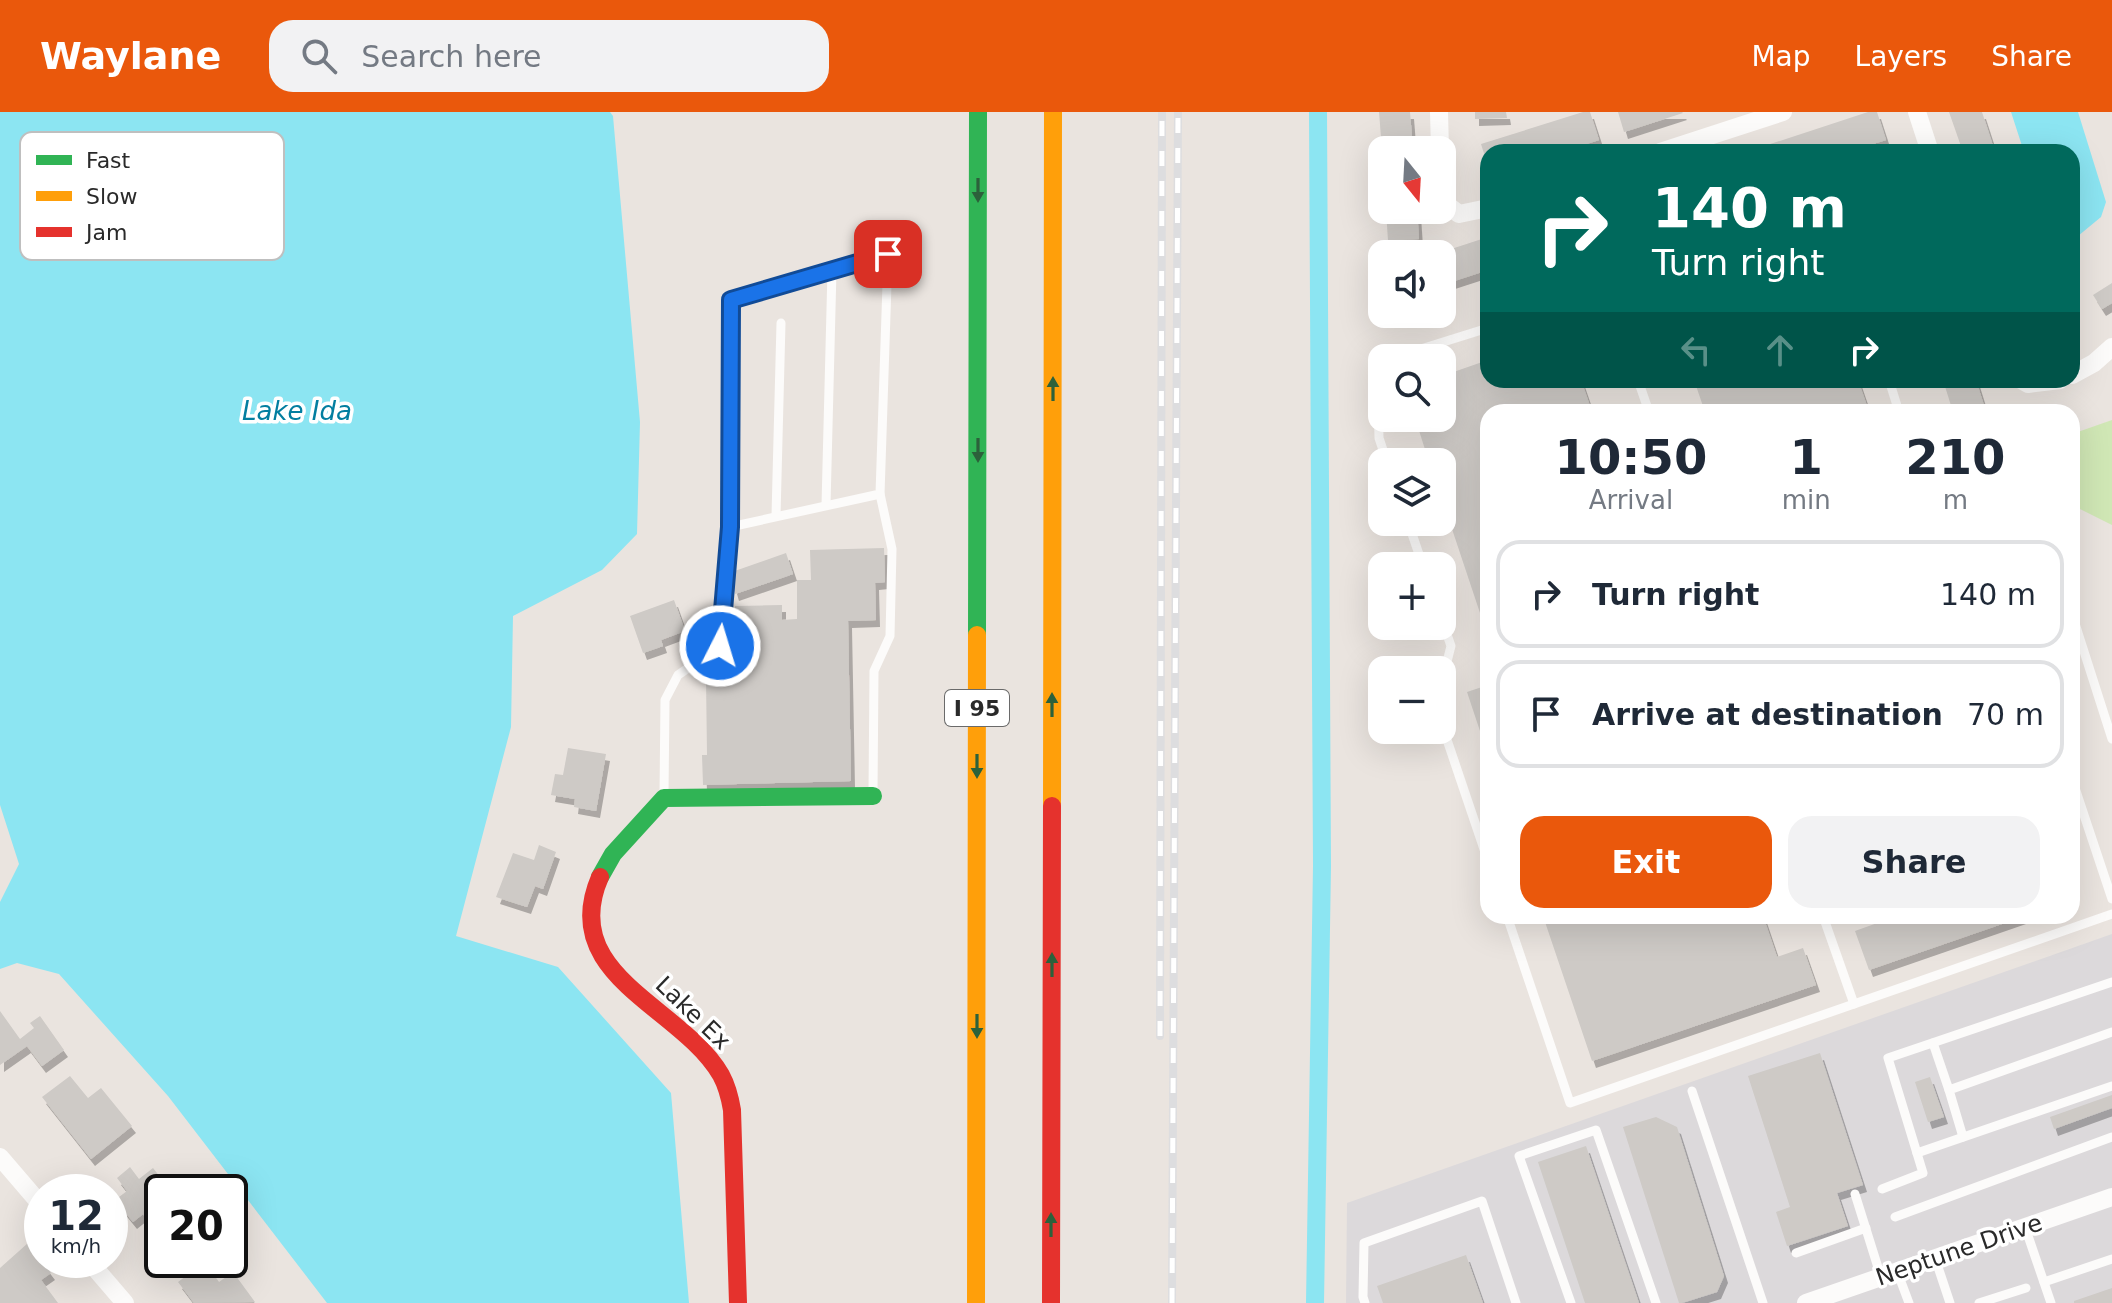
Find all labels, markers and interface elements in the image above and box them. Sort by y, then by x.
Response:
search box [269,20,829,92]
text: Waylane [40,34,221,78]
icon: search [297,34,341,78]
text: Search here [361,39,542,74]
text: Map [1751,40,1811,73]
text: Layers [1855,40,1947,73]
text: Share [1991,40,2072,73]
legend [20,132,284,260]
north arrow [1368,136,1456,224]
map controls [1368,136,1456,744]
text: Fast [86,148,131,173]
text: 140 m [1652,175,1847,240]
icon: right [1520,176,1624,280]
one-way arrow [972,178,984,203]
text: Slow [86,184,138,209]
text: Jam [84,220,127,245]
pin [854,220,922,288]
icon: arrive [866,232,910,276]
button: sound [1368,240,1456,328]
text: Turn right [1652,242,1824,283]
icon: left [1674,328,1718,372]
icon: ahead [1758,328,1802,372]
icon: right [1842,328,1886,372]
button: search [1368,344,1456,432]
one-way arrow [1047,376,1059,401]
water label: Lake Ida [242,396,352,426]
text: 10:50 [1554,429,1707,485]
text: 1 [1790,429,1823,485]
text: 210 [1905,429,2005,485]
one-way arrow [972,438,984,463]
button: layers [1368,448,1456,536]
text: Arrival [1589,485,1673,515]
text: min [1782,485,1831,515]
text: m [1943,485,1968,515]
button: + [1368,552,1456,640]
icon: right [1524,572,1568,616]
text: Turn right [1592,577,1759,612]
text: 140 m [1940,577,2036,612]
position arrow [678,604,762,688]
button: − [1368,656,1456,744]
road number: I 95 [945,690,1009,726]
one-way arrow [1046,692,1058,717]
icon: arrive [1524,692,1568,736]
text: Arrive at destination [1592,697,1943,732]
text: 70 m [1967,697,2044,732]
one-way arrow [971,754,983,779]
button: Exit [1520,816,1772,908]
button: Share [1788,816,2040,908]
one-way arrow [1046,952,1058,977]
street label: Lake Ex [650,971,736,1055]
one-way arrow [971,1014,983,1039]
speed limit sign: 20 [144,1174,248,1278]
text: 12 [48,1193,104,1239]
street label: Neptune Drive [1872,1208,2046,1292]
one-way arrow [1045,1212,1057,1237]
text: km/h [51,1234,101,1258]

